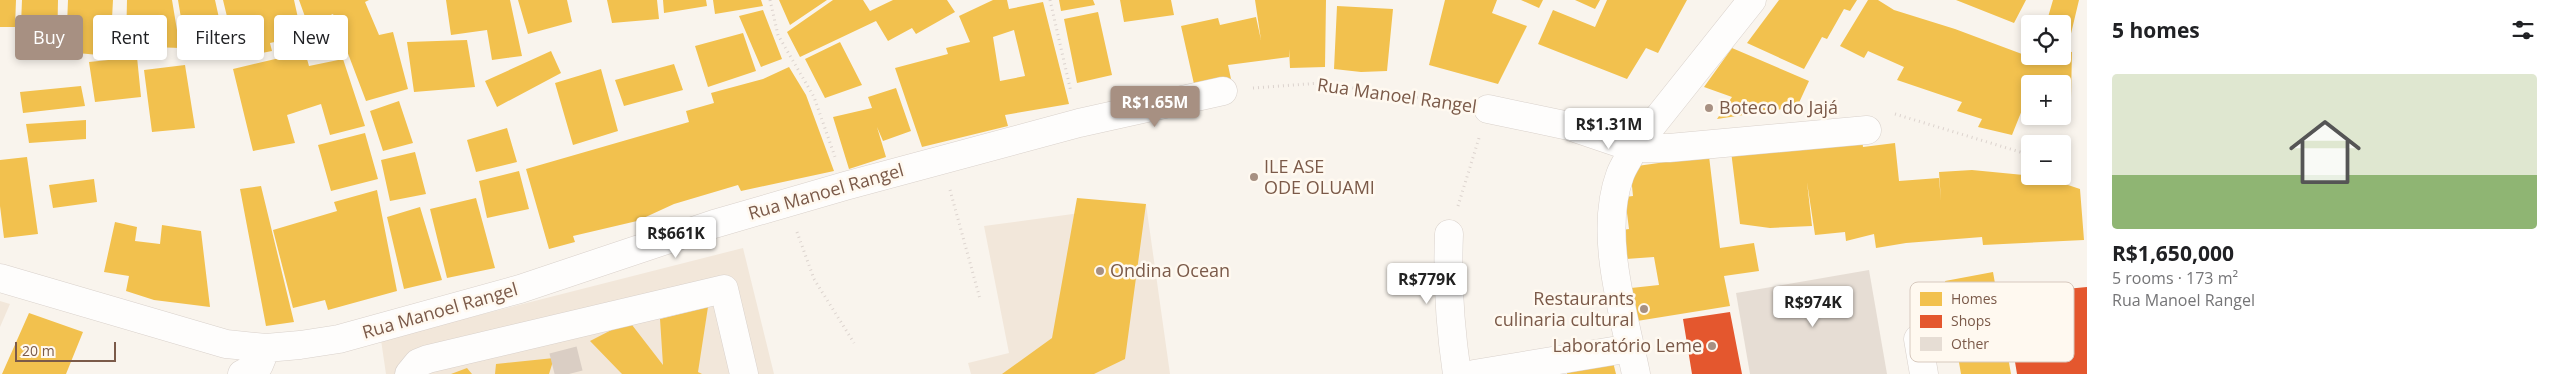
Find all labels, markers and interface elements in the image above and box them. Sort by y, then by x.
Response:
chip: Buy [15,15,83,60]
chip: Rent [93,15,167,60]
chip: Filters [177,15,264,60]
chip: New [274,15,348,60]
map controls [2021,15,2071,185]
button: locate [2021,15,2071,65]
text: 5 homes [2112,16,2200,44]
icon: filters [2509,16,2537,44]
street label: Rua Manoel Rangel [1316,72,1478,118]
button: + [2021,75,2071,125]
pin: R$1.65M [1109,86,1201,128]
text: R$1.65M [1122,91,1188,113]
place label: Boteco do Jajá [1719,95,1838,119]
marker: Boteco do Jajá [1703,102,1715,114]
icon: home [2280,107,2370,197]
pin: R$1.31M [1563,108,1655,150]
text: R$1.31M [1576,113,1642,135]
button: − [2021,135,2071,185]
place label: ILE ASE ODE OLUAMI [1264,154,1375,199]
street label: Rua Manoel Rangel [745,157,906,225]
marker: ILE ASE ODE OLUAMI [1248,171,1260,183]
pin: R$661K [635,216,717,259]
text: R$661K [647,222,705,244]
text: R$1,650,000 [2112,239,2234,267]
place label: Ondina Ocean [1110,258,1230,282]
pin: R$779K [1386,262,1468,305]
marker: Ondina Ocean [1094,265,1106,277]
text: 5 rooms · 173 m² [2112,267,2238,289]
text: R$779K [1398,268,1456,290]
street label: Rua Manoel Rangel [359,276,520,344]
legend [1910,282,2074,362]
place label: Restaurants culinaria cultural [1494,286,1634,331]
pin: R$974K [1772,286,1854,328]
text: Homes [1951,289,1998,308]
text: Rua Manoel Rangel [2112,289,2255,311]
text: R$974K [1784,291,1842,313]
marker: Restaurants culinaria cultural [1638,303,1650,315]
text: Shops [1951,311,1991,330]
place label: Laboratório Leme [1552,333,1702,357]
text: Other [1951,334,1989,353]
scale bar [15,339,116,362]
marker: Laboratório Leme [1706,340,1718,352]
text: 20 m [22,341,55,360]

